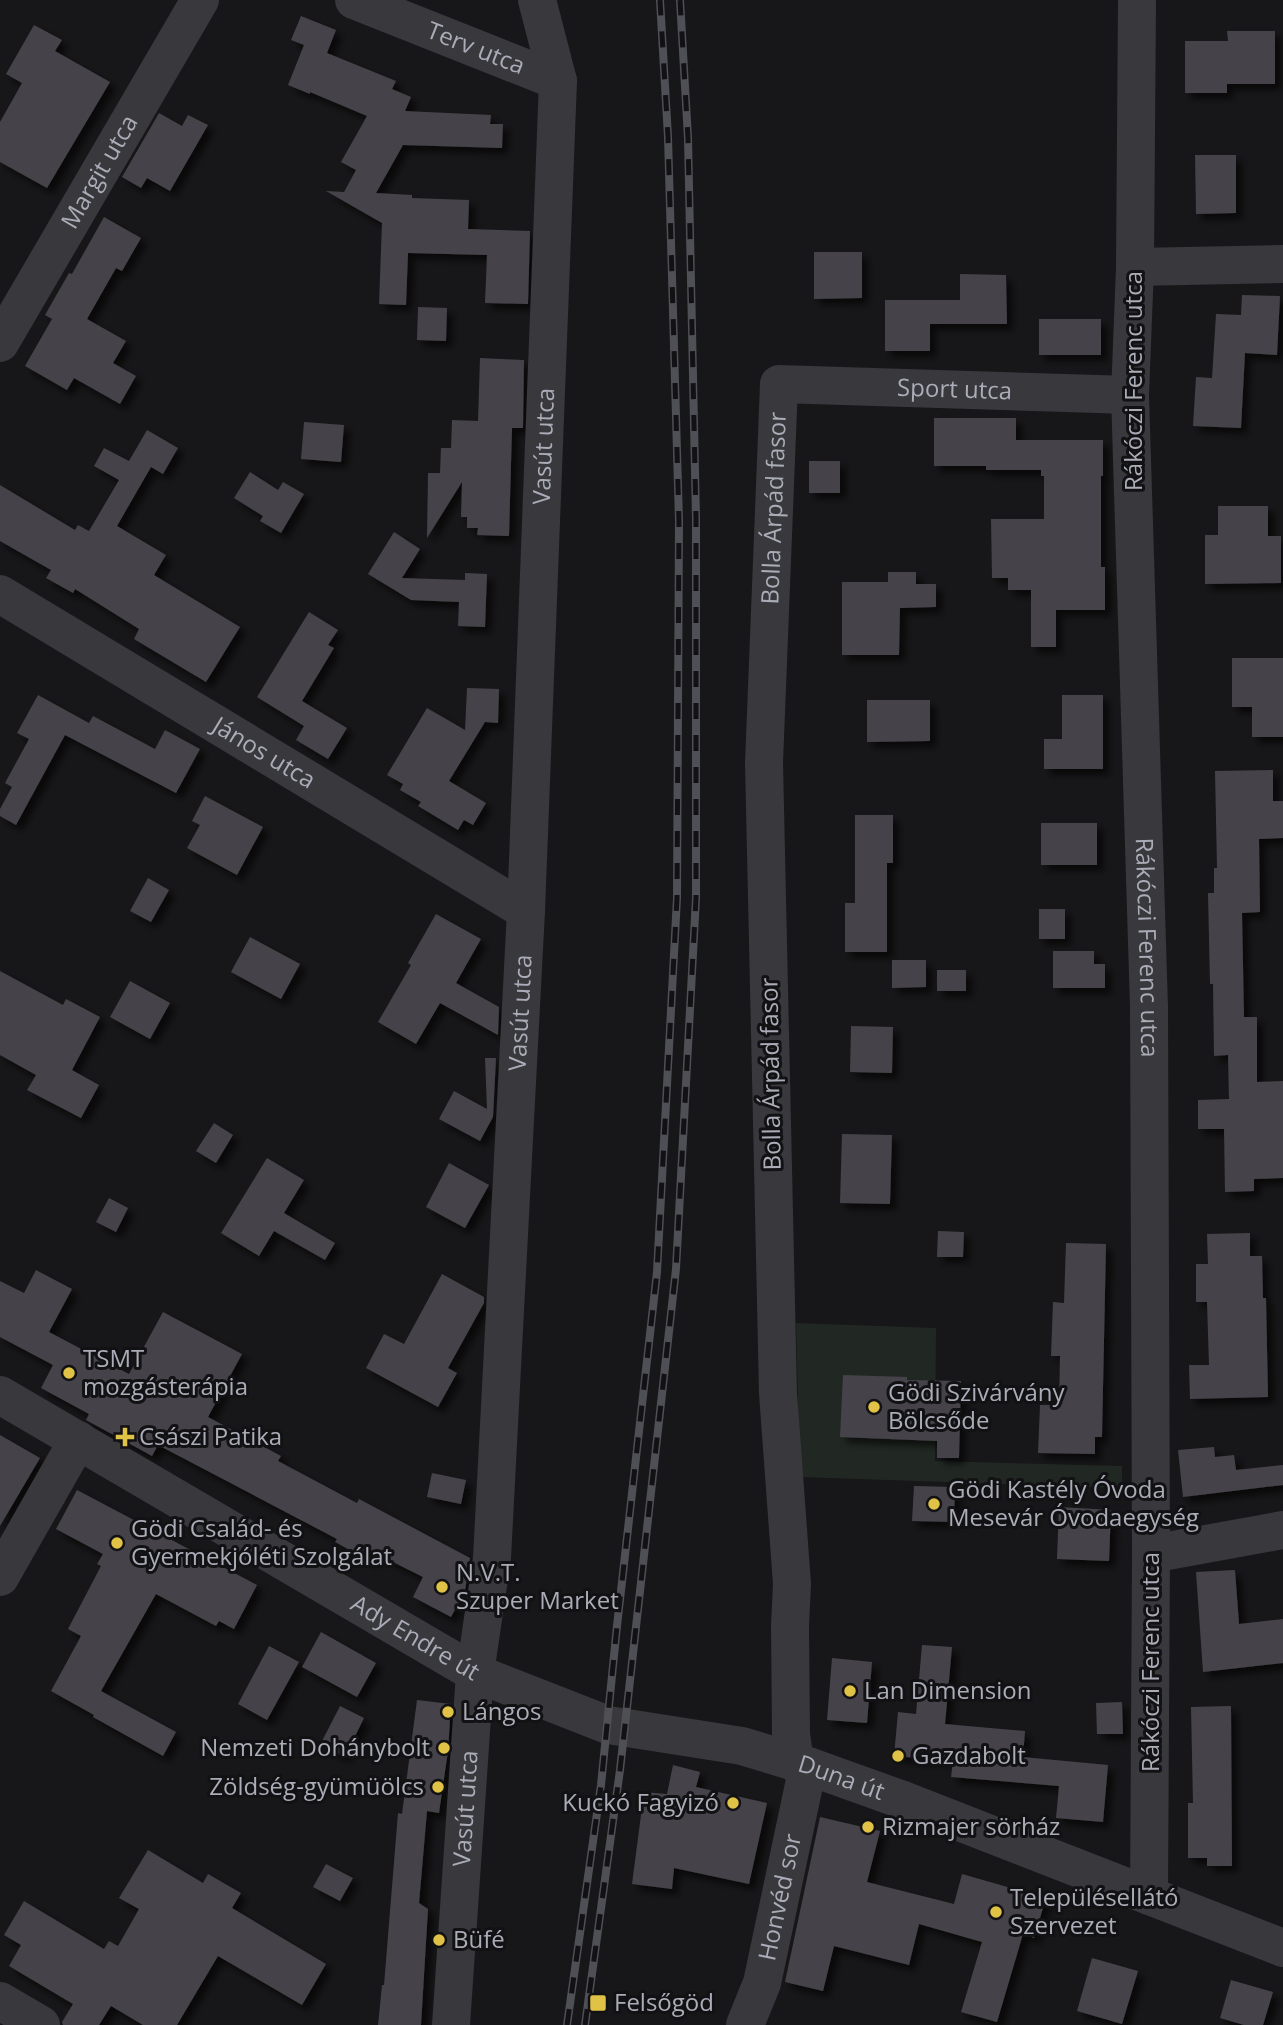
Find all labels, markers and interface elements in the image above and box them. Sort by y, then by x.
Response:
street label: Terv utca [422,13,530,81]
street label: Margit utca [52,108,145,234]
street label: Rákóczi Ferenc utca [1116,271,1149,491]
street label: Sport utca [897,370,1013,406]
street label: Vasút utca [524,387,561,505]
street label: Bolla Árpád fasor [752,411,793,605]
street label: János utca [205,707,322,795]
street label: Rákóczi Ferenc utca [1129,837,1167,1058]
street label: Vasút utca [500,954,539,1072]
street label: Bolla Árpád fasor [751,977,788,1171]
place label: TSMT mozgásterápia [83,1341,248,1402]
marker: TSMT mozgásterápia [61,1365,77,1381]
place label: Gödi Szivárvány Bölcsőde [888,1375,1066,1436]
marker: Gödi Szivárvány Bölcsőde [866,1399,882,1415]
place label: Császi Patika [139,1419,282,1452]
marker: Császi Patika [117,1429,133,1445]
place label: Gödi Kastély Óvoda Mesevár Óvodaegység [948,1472,1199,1533]
marker: Gödi Kastély Óvoda Mesevár Óvodaegység [926,1496,942,1512]
place label: Gödi Család- és Gyermekjóléti Szolgálat [131,1511,392,1572]
marker: Gödi Család- és Gyermekjóléti Szolgálat [109,1535,125,1551]
street label: Rákóczi Ferenc utca [1133,1552,1166,1772]
place label: N.V.T. Szuper Market [456,1555,619,1616]
marker: N.V.T. Szuper Market [434,1579,450,1595]
street label: Ady Endre út [346,1586,486,1687]
place label: Lan Dimension [864,1673,1031,1706]
marker: Lan Dimension [842,1683,858,1699]
place label: Lángos [462,1694,542,1727]
marker: Lángos [440,1704,456,1720]
place label: Nemzeti Dohánybolt [200,1730,430,1763]
place label: Gazdabolt [912,1738,1026,1771]
marker: Nemzeti Dohánybolt [436,1740,452,1756]
street label: Duna út [794,1746,889,1807]
marker: Gazdabolt [890,1748,906,1764]
street label: Vasút utca [444,1749,485,1868]
place label: Zöldség-gyümüölcs [209,1769,424,1802]
marker: Zöldség-gyümüölcs [430,1779,446,1795]
place label: Kuckó Fagyizó [562,1785,719,1818]
marker: Kuckó Fagyizó [725,1795,741,1811]
place label: Rizmajer sörház [882,1809,1060,1842]
marker: Rizmajer sörház [860,1819,876,1835]
street label: Honvéd sor [749,1830,808,1963]
place label: Településellátó Szervezet [1010,1880,1179,1941]
marker: Településellátó Szervezet [988,1904,1004,1920]
place label: Büfé [453,1922,505,1955]
marker: Büfé [431,1932,447,1948]
place label: Felsőgöd [614,1985,714,2018]
marker: Felsőgöd [588,1993,608,2013]

